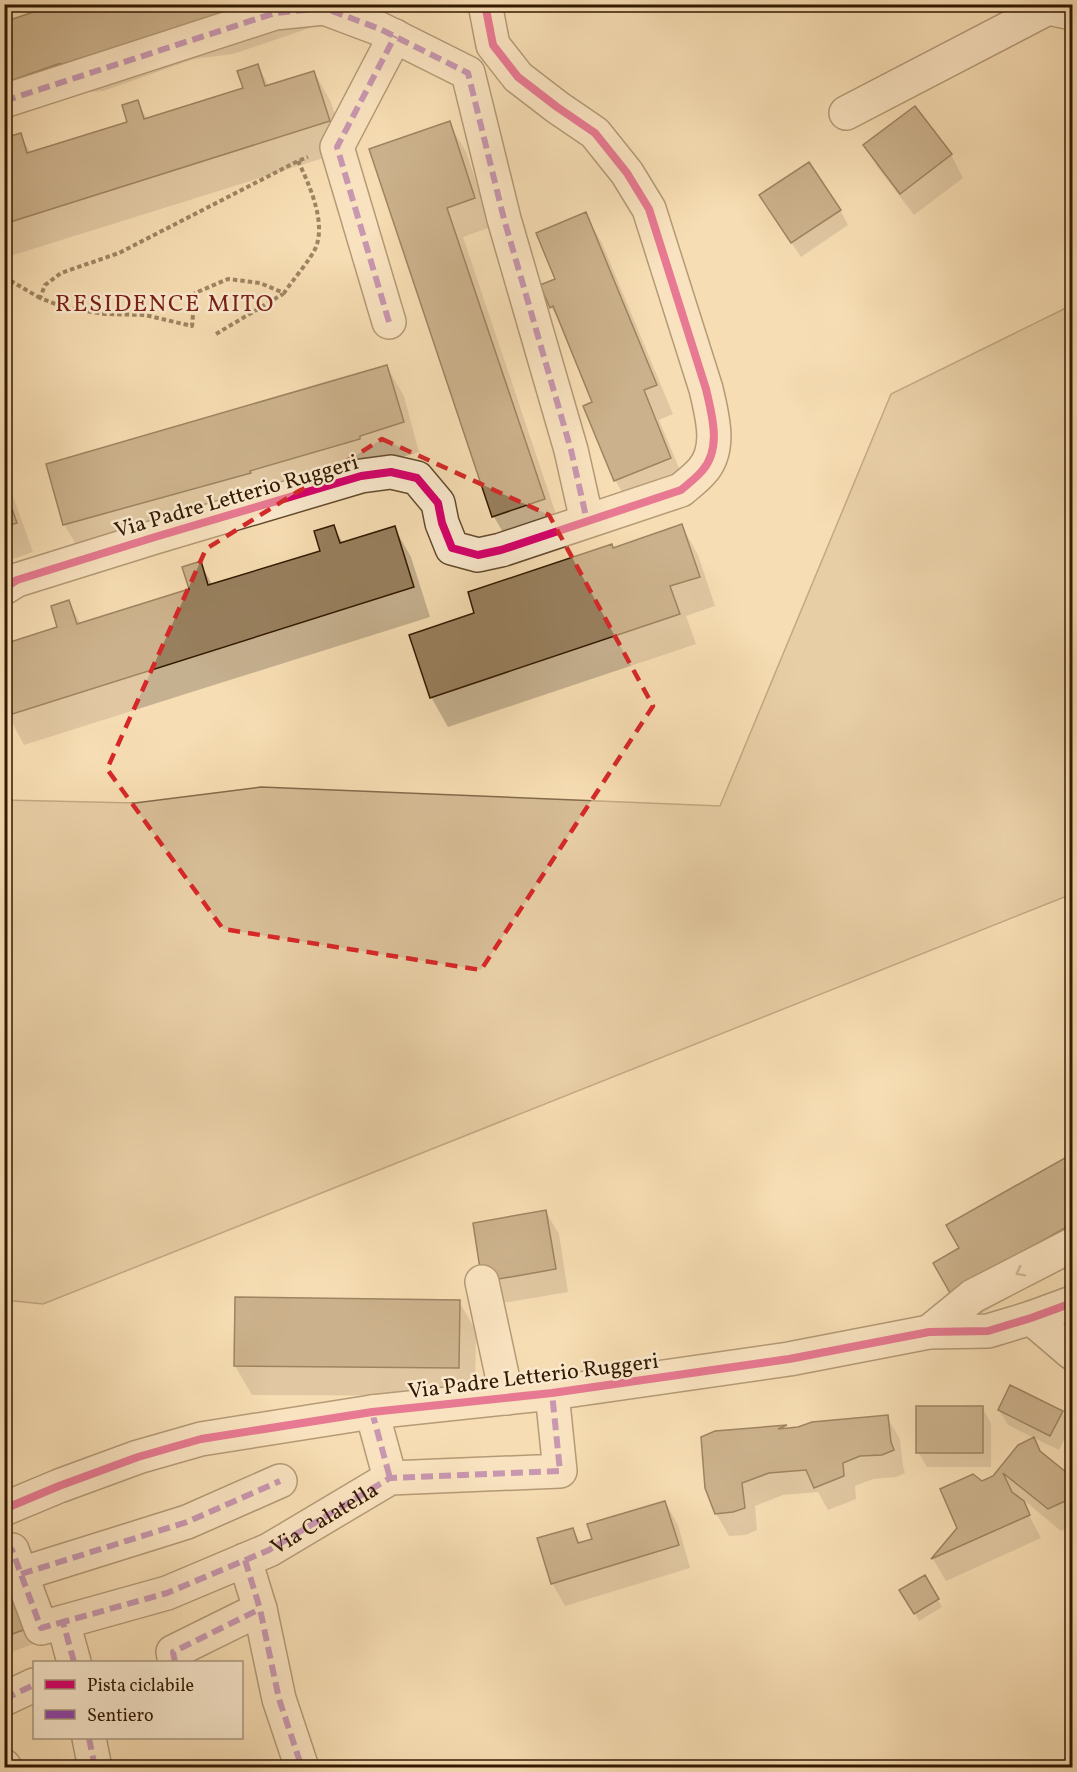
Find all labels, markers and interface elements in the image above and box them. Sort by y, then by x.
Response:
district label: RESIDENCE MITO [55,288,275,322]
street label: Via Padre Letterio Ruggeri [111,448,362,547]
one-way arrow [1016,1264,1027,1276]
street label: Via Padre Letterio Ruggeri [406,1347,661,1408]
street label: Via Calatella [265,1475,385,1564]
legend [33,1661,243,1739]
text: Pista ciclabile [87,1674,194,1699]
text: Sentiero [87,1704,154,1729]

